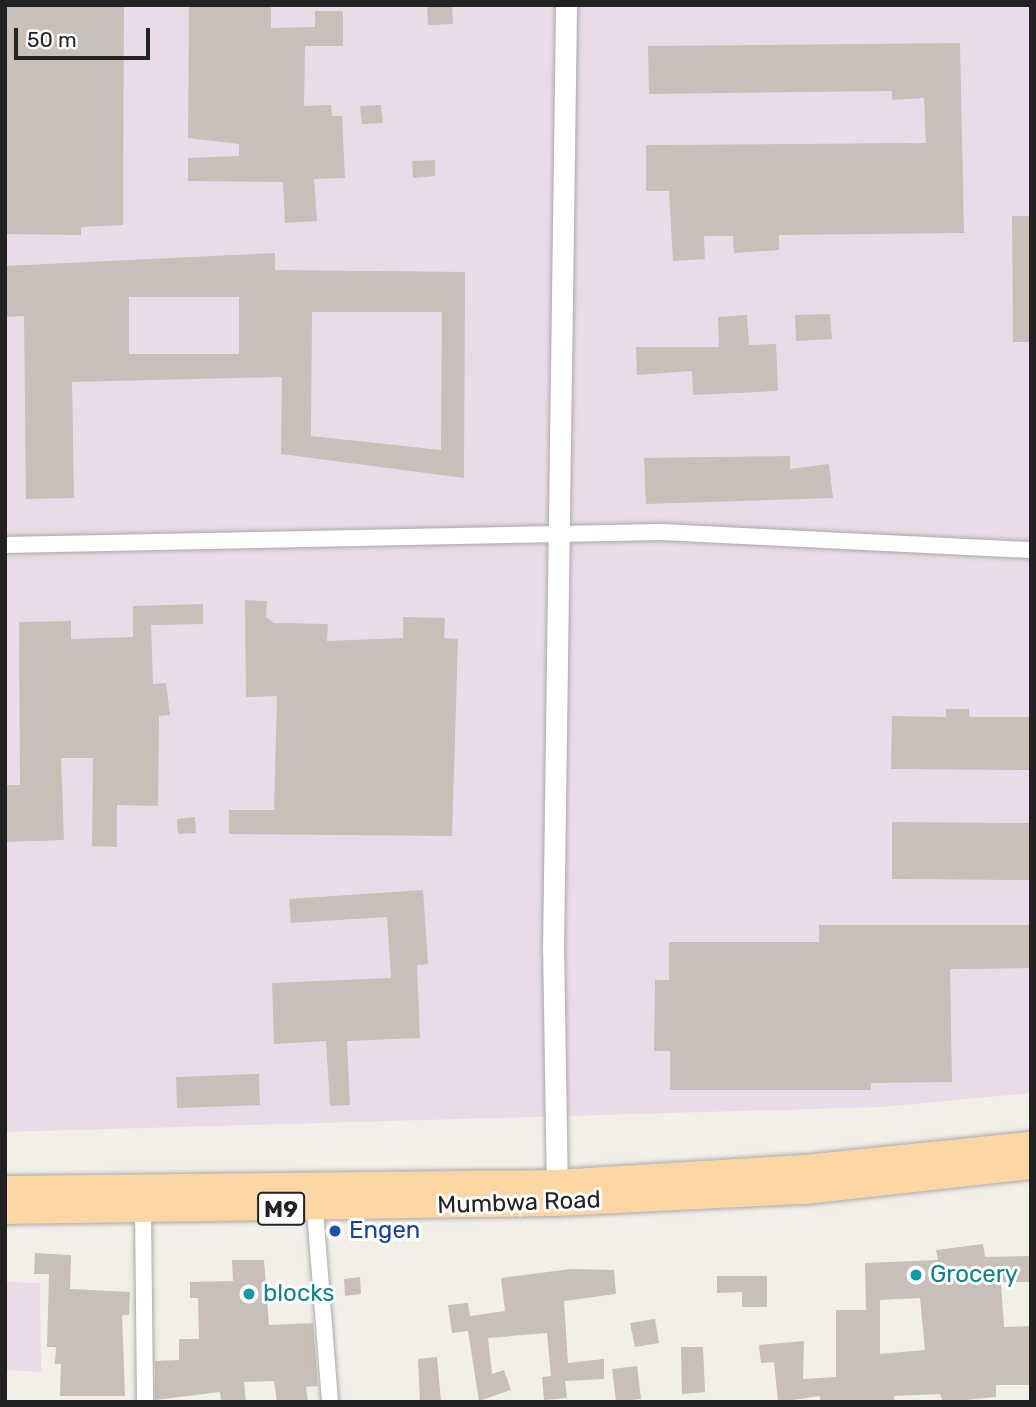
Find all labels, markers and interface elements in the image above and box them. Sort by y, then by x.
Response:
scale bar [18,14,154,58]
text: 50 m [27,27,77,52]
street label: Mumbwa Road [437,1186,601,1220]
road number: M9 [256,1190,306,1228]
place label: Engen [349,1217,420,1245]
marker: Engen [327,1223,343,1239]
place label: Grocery [930,1261,1018,1289]
marker: Grocery [908,1267,924,1283]
place label: blocks [263,1280,335,1308]
marker: blocks [241,1286,257,1302]

